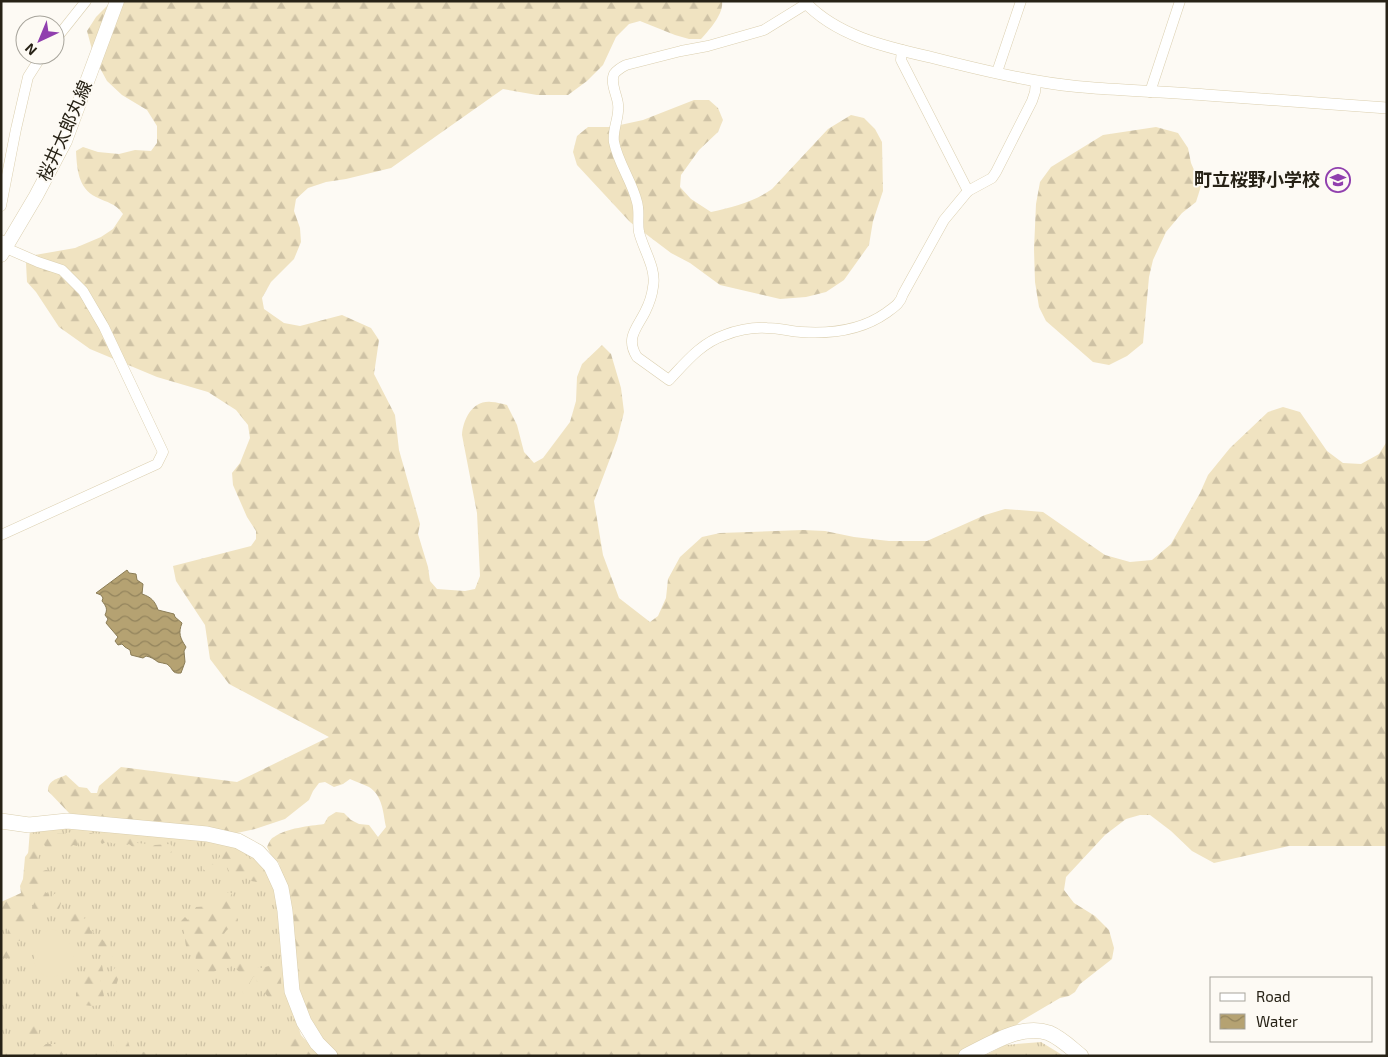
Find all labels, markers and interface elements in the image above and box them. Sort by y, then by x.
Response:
north arrow [15,15,65,65]
text: N [21,40,40,59]
street label: 桜井太郎丸線 [32,77,96,184]
school or university icon: 町立桜野小学校 [1325,167,1351,193]
place label: 町立桜野小学校 [1194,168,1320,190]
legend [1210,977,1373,1042]
text: Road [1256,987,1291,1005]
text: Water [1256,1012,1298,1030]

